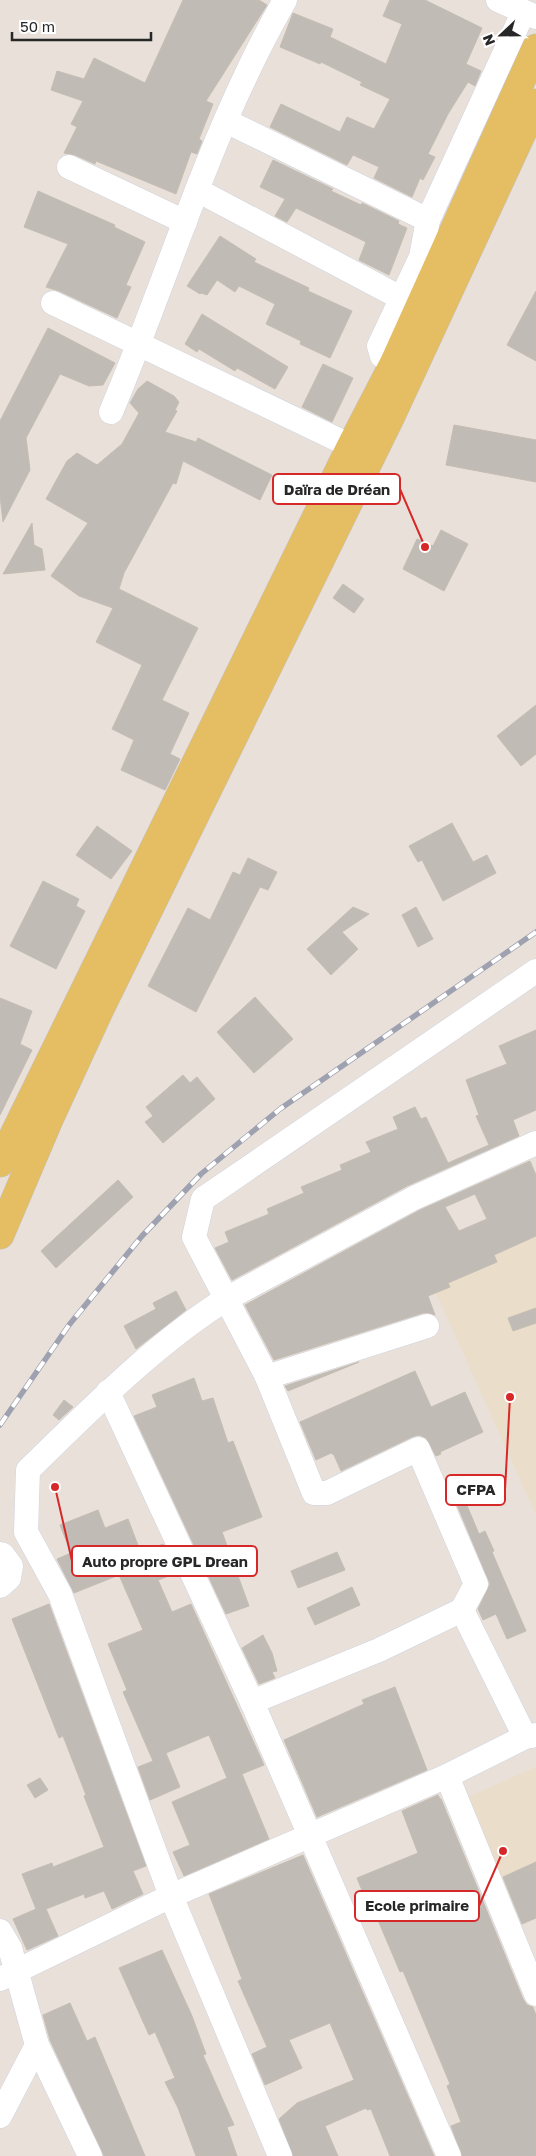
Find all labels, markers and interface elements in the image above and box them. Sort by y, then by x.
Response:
scale bar [12,10,151,42]
north arrow [476,10,526,60]
text: 50 m [20,17,55,35]
text: N [479,32,498,48]
callout: Daïra de Dréan [273,474,400,504]
text: Daïra de Dréan [284,480,390,498]
callout: CFPA [446,1475,505,1505]
text: CFPA [456,1480,496,1498]
callout: Auto propre GPL Drean [72,1546,257,1576]
text: Auto propre GPL Drean [82,1552,248,1570]
callout: Ecole primaire [355,1891,479,1921]
text: Ecole primaire [365,1896,469,1914]

